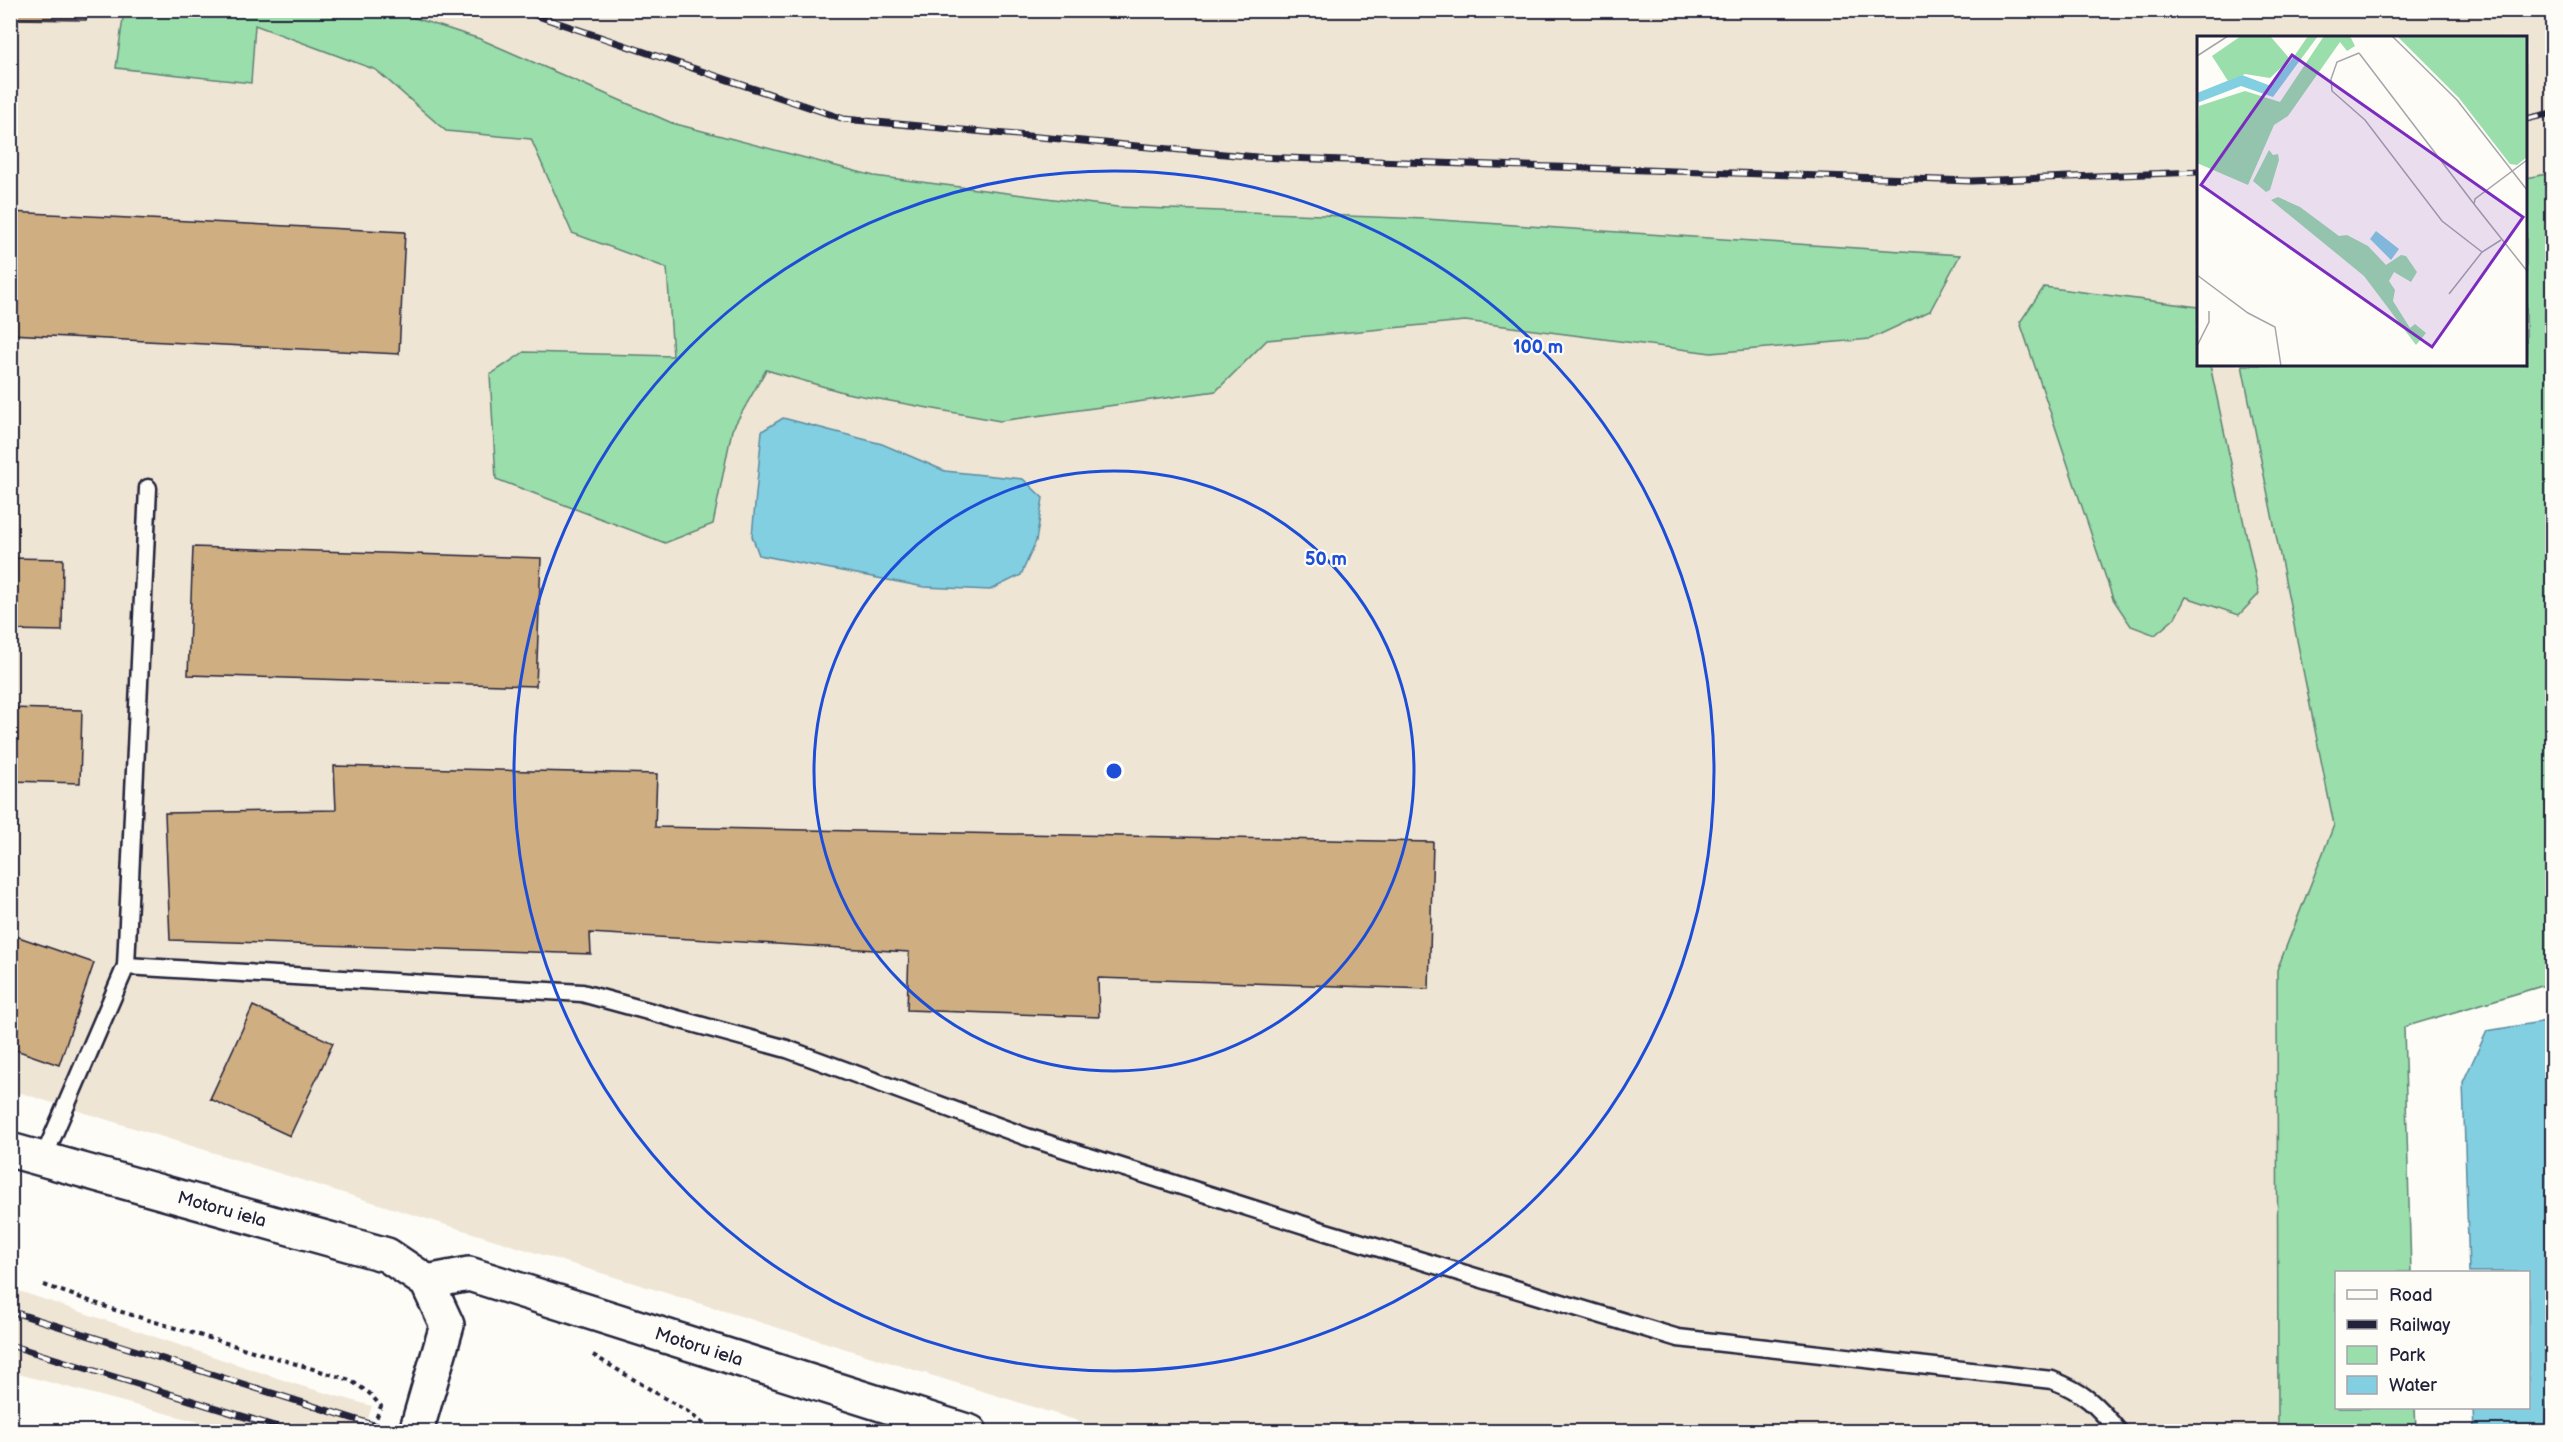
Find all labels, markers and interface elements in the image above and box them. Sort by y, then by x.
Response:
inset map [2197,36,2527,366]
text: 100 m [1513,337,1563,358]
text: 50 m [1305,549,1347,570]
centre of rings [1104,761,1124,781]
street label: Motoru iela [175,1187,269,1232]
legend [2335,1271,2530,1409]
text: Road [2389,1285,2433,1306]
text: Railway [2389,1315,2451,1336]
street label: Motoru iela [652,1323,746,1371]
text: Park [2389,1345,2425,1366]
text: Water [2389,1375,2437,1396]

